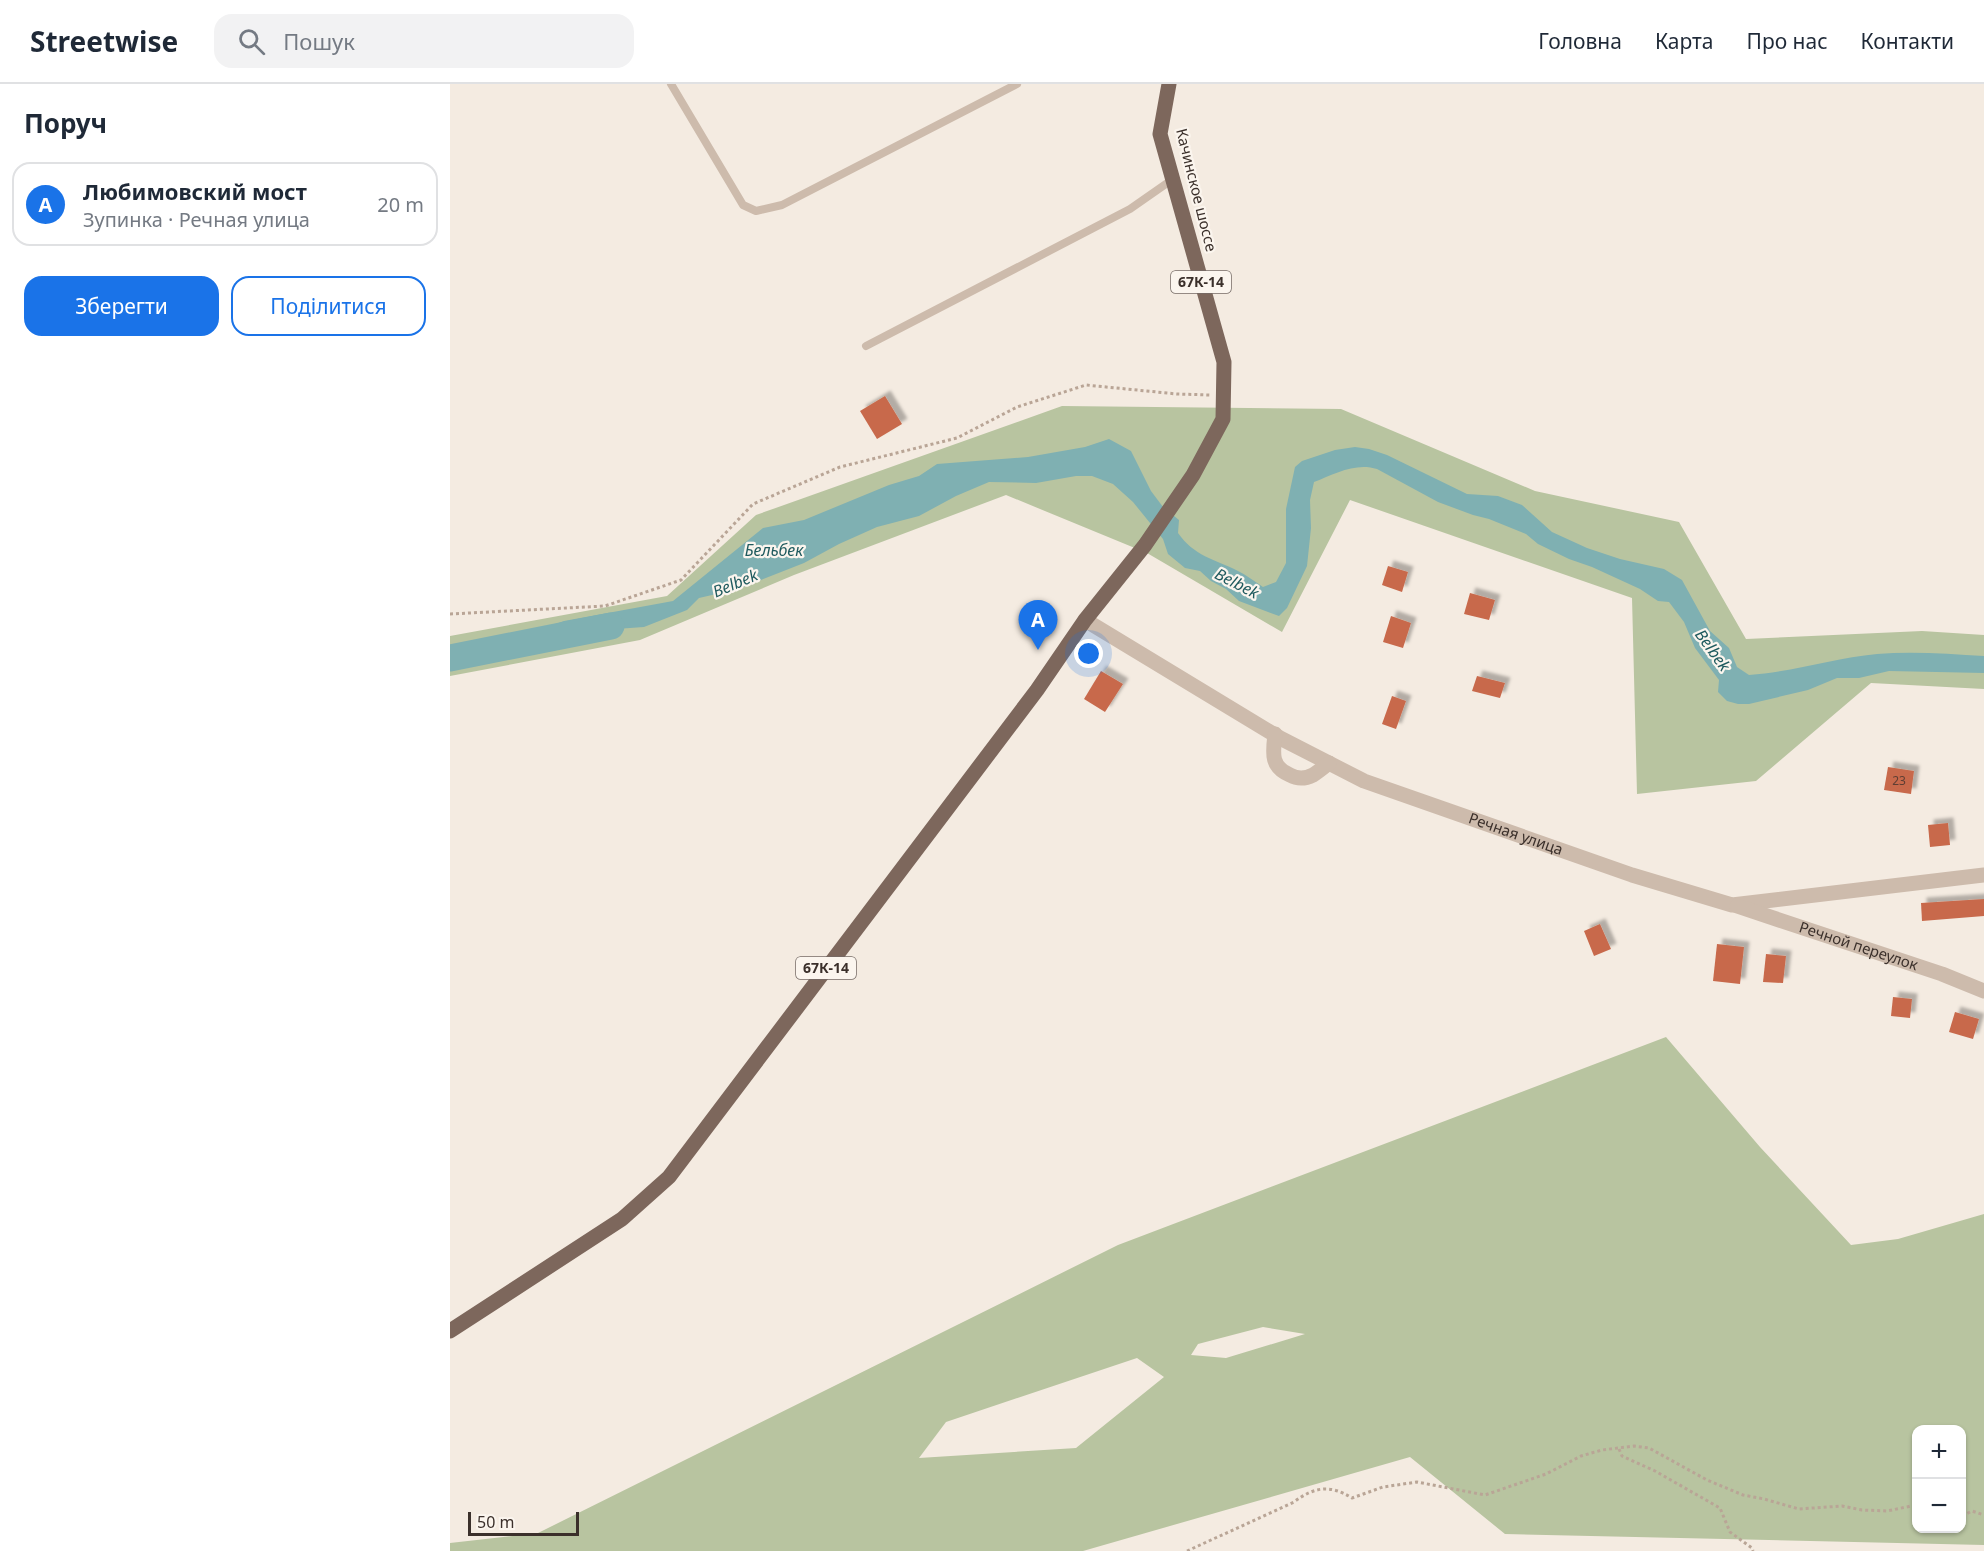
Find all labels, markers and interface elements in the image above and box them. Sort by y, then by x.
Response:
search box [214,14,634,68]
text: Streetwise [30,22,178,60]
icon: search [235,25,268,58]
text: Пошук [283,26,355,56]
text: Головна [1538,27,1622,55]
text: Карта [1655,27,1713,55]
text: Про нас [1746,27,1828,55]
text: Контакти [1861,27,1954,55]
text: Поруч [24,105,107,141]
street label: Качинское шоссе [1172,126,1222,253]
text: Любимовский мост [83,176,307,206]
text: A [39,191,52,218]
text: 20 m [377,191,424,218]
text: Зупинка · Речная улица [83,206,310,233]
road number: 67К-14 [1171,271,1231,293]
button: Зберегти [24,276,219,336]
button: Поділитися [231,276,426,336]
water label: Бельбек [745,539,804,561]
water label: Belbek [709,563,762,602]
water label: Belbek [1211,563,1264,604]
pin: A [1018,600,1058,650]
water label: Belbek [1690,625,1736,676]
your location [1074,639,1103,668]
house number: 23 [1892,772,1906,789]
street label: Речная улица [1466,807,1566,859]
street label: Речной переулок [1797,916,1921,974]
road number: 67К-14 [796,957,856,979]
map controls [1912,1425,1966,1533]
button: + [1912,1425,1966,1479]
button: − [1912,1479,1966,1533]
scale bar [468,1509,579,1536]
text: 50 m [477,1511,514,1533]

